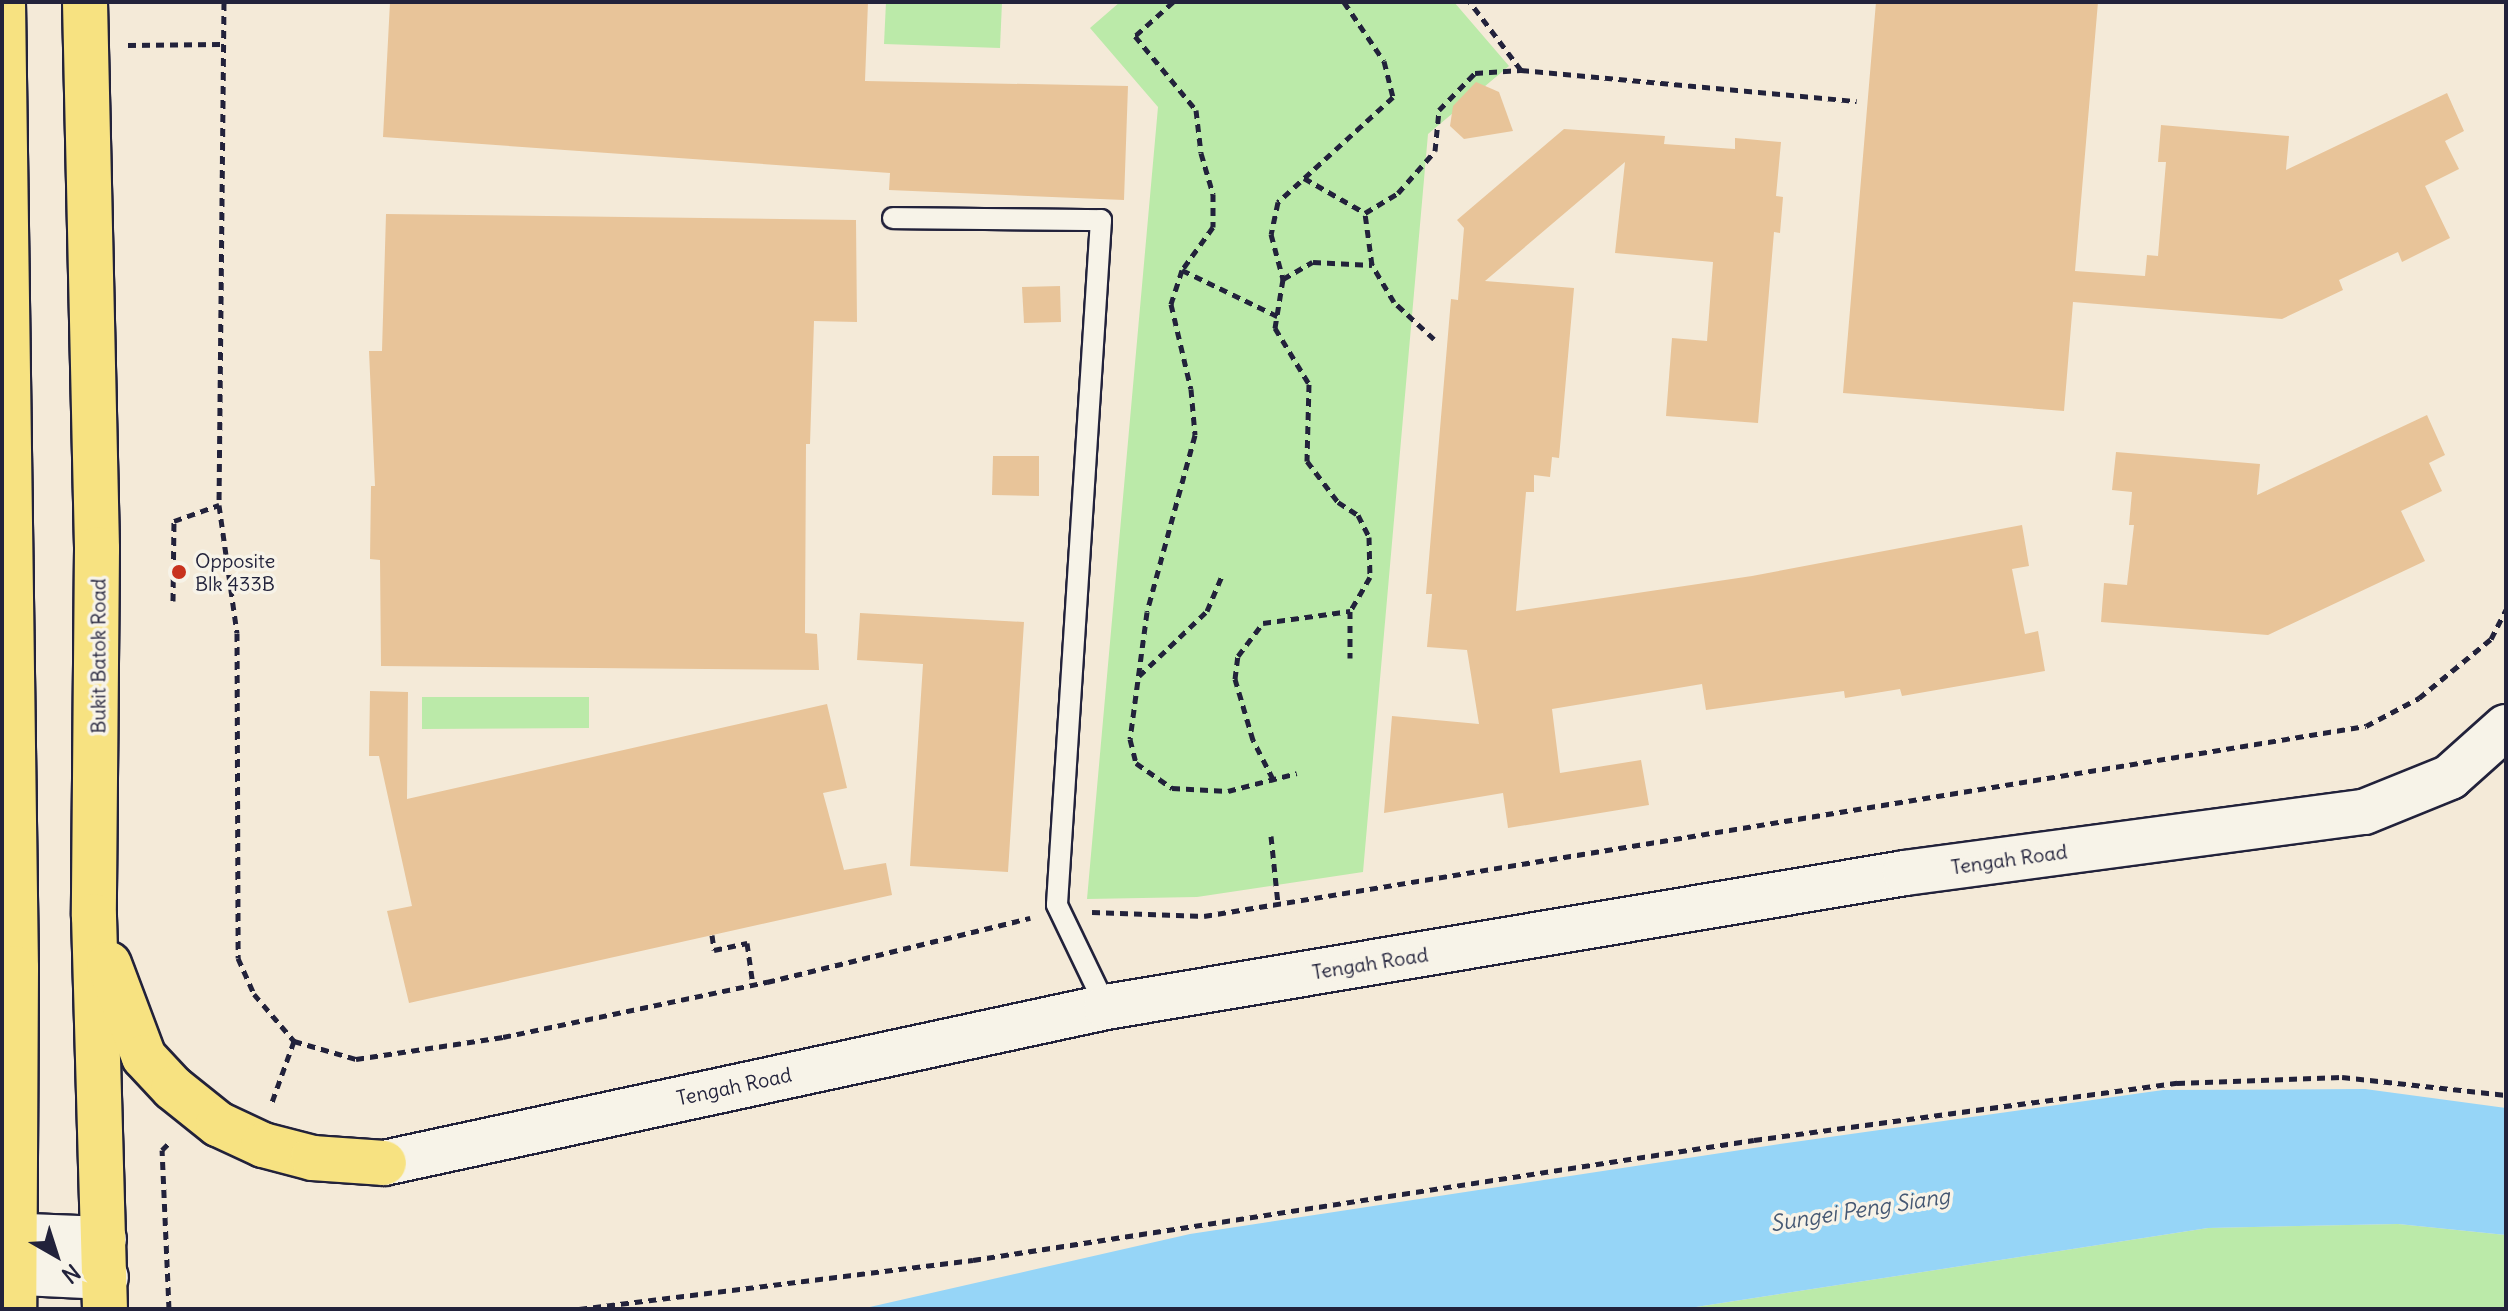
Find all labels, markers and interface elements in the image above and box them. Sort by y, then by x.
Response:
place label: Opposite Blk 433B [195,548,275,595]
marker: Opposite Blk 433B [170,563,188,581]
street label: Bukit Batok Road [86,578,110,734]
street label: Tengah Road [1949,839,2069,879]
street label: Tengah Road [1310,942,1430,984]
street label: Tengah Road [674,1062,794,1110]
water label: Sungei Peng Siang [1768,1183,1952,1237]
north arrow [16,1215,96,1295]
text: N [56,1258,86,1289]

